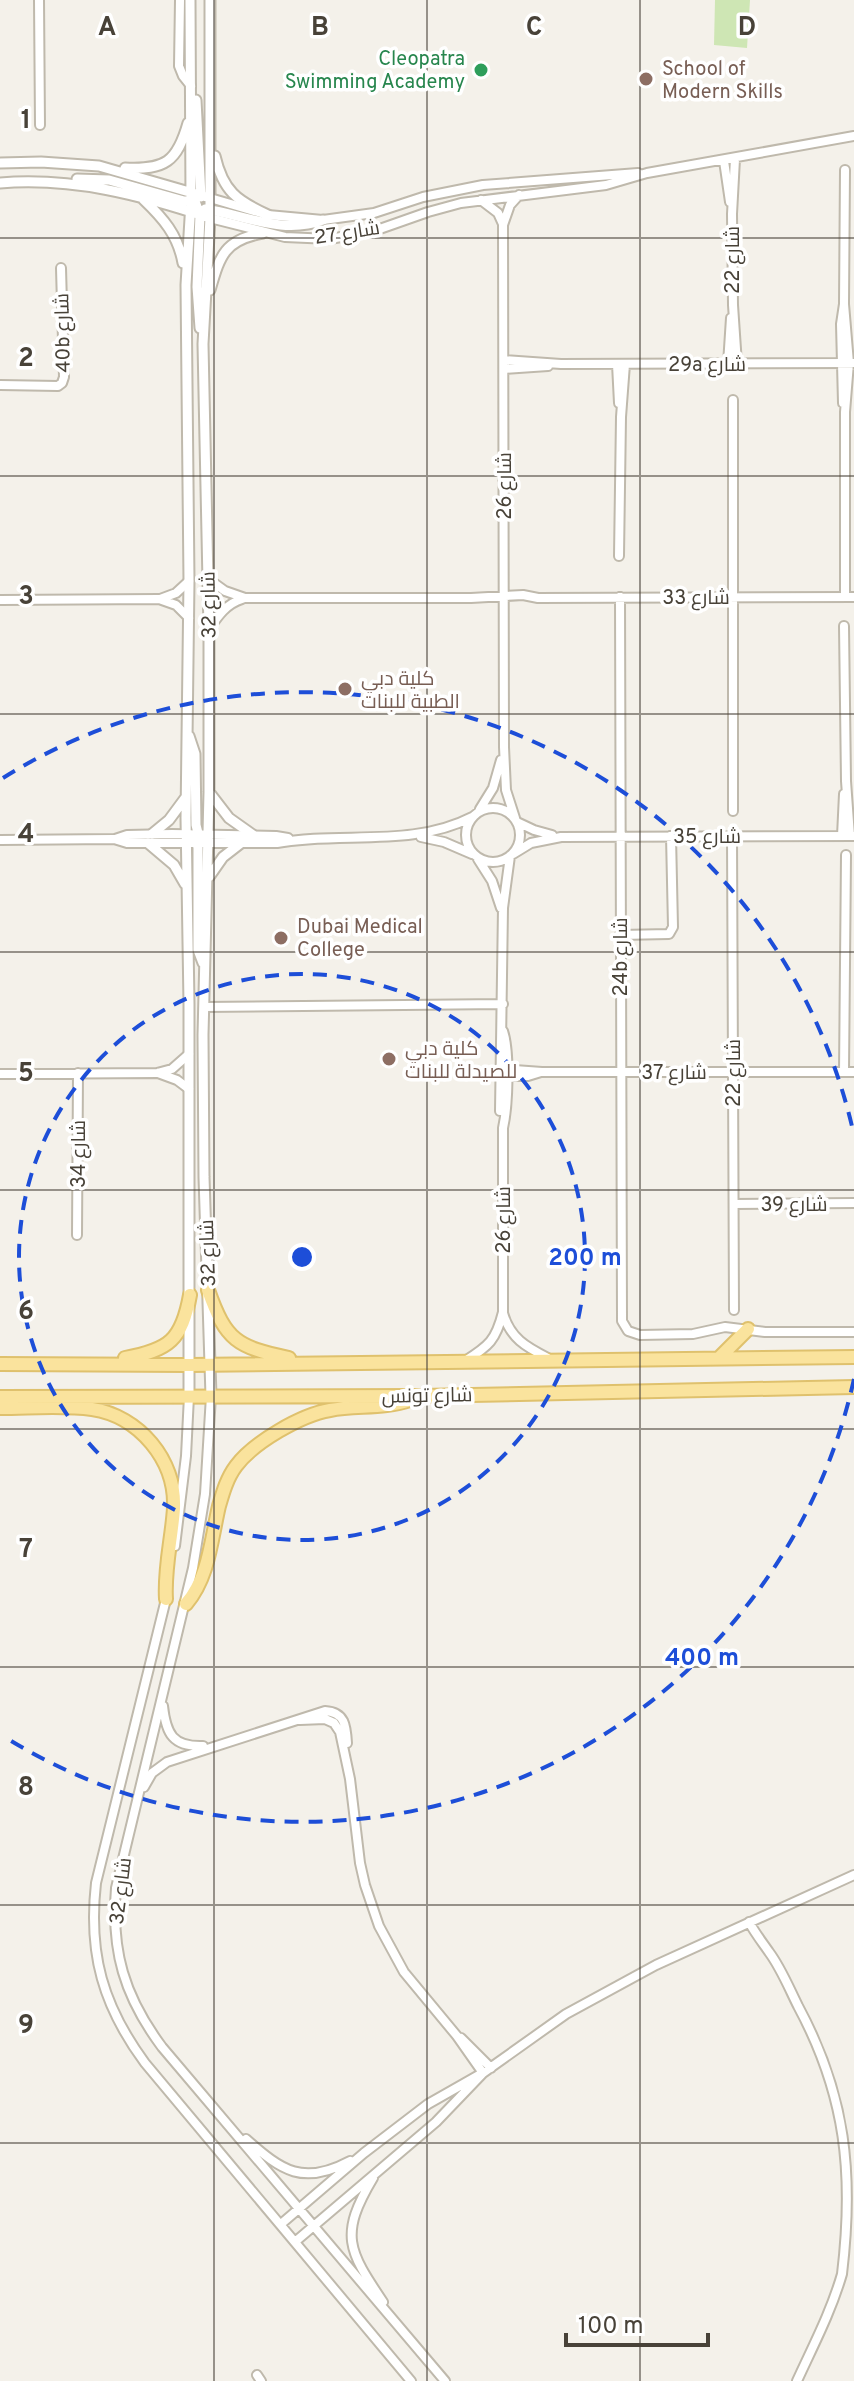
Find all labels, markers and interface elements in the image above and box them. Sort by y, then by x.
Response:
text: A [98,12,116,45]
text: B [311,12,329,45]
text: C [526,12,542,45]
text: D [738,12,756,45]
place label: Cleopatra Swimming Academy [285,47,465,96]
place label: School of Modern Skills [662,57,783,106]
marker: Cleopatra Swimming Academy [472,61,490,79]
marker: School of Modern Skills [637,70,655,88]
text: 1 [21,105,31,138]
street label: شارع 27 [313,216,382,252]
street label: شارع 22 [721,226,747,294]
street label: 40b شارع [50,293,78,373]
text: 2 [18,343,34,376]
street label: 29a شارع [668,353,746,379]
street label: شارع 26 [493,452,519,520]
street label: شارع 32 [196,571,224,639]
text: 3 [18,581,34,614]
street label: شارع 33 [662,586,730,612]
place label: كلية دبي الطبية للبنات [361,667,460,716]
marker: كلية دبي الطبية للبنات [336,680,354,698]
text: 4 [18,819,34,852]
street label: شارع 35 [673,825,741,851]
place label: Dubai Medical College [297,915,423,964]
street label: 24b شارع [609,917,635,997]
marker: Dubai Medical College [272,929,290,947]
place label: كلية دبي للصيدلة للبنات [405,1037,517,1086]
street label: شارع 22 [722,1039,748,1107]
marker: كلية دبي للصيدلة للبنات [380,1050,398,1068]
text: 5 [18,1058,34,1091]
street label: شارع 37 [641,1061,707,1087]
street label: شارع 34 [67,1120,93,1188]
street label: شارع 26 [492,1186,518,1254]
street label: شارع 39 [760,1193,828,1219]
street label: شارع 32 [195,1219,223,1287]
centre of rings [288,1243,316,1271]
text: 200 m [548,1244,622,1274]
text: 6 [18,1296,34,1329]
street label: شارع تونس [382,1383,473,1411]
text: 7 [19,1534,33,1567]
text: 400 m [665,1644,739,1674]
text: 8 [18,1772,34,1805]
street label: شارع 32 [105,1856,139,1926]
text: 9 [18,2010,34,2043]
scale bar [566,2297,708,2347]
text: 100 m [578,2312,644,2342]

